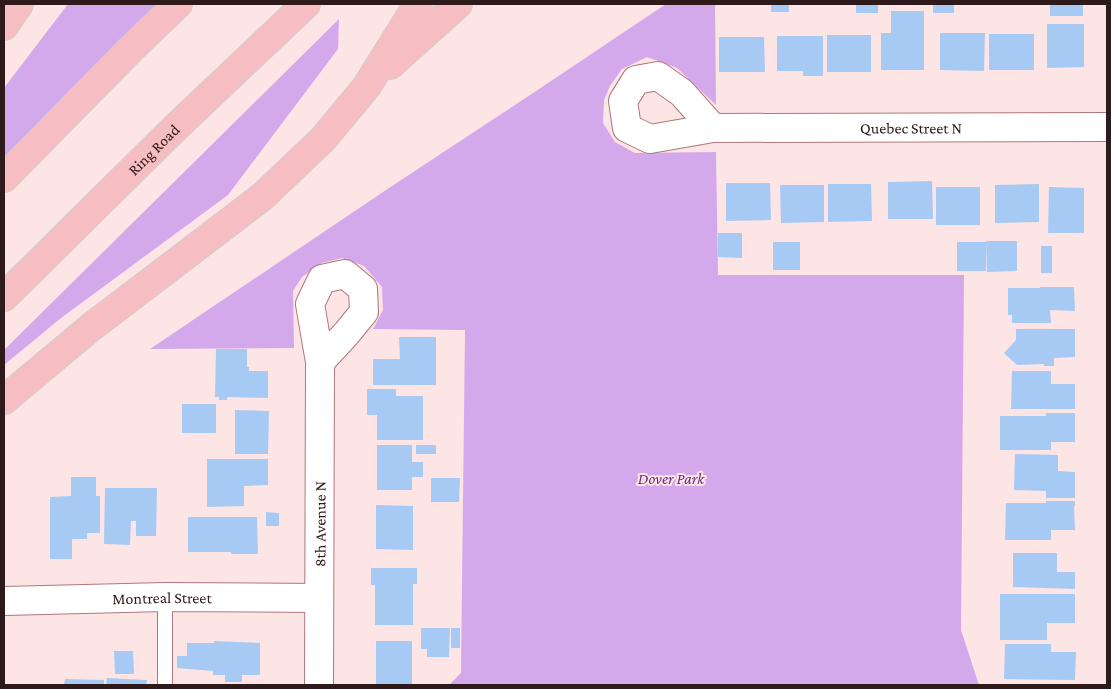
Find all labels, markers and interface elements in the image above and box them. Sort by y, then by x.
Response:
street label: Quebec Street N [860,119,962,136]
street label: Ring Road [124,120,183,178]
park label: Dover Park [638,470,705,487]
street label: 8th Avenue N [311,481,328,567]
street label: Montreal Street [112,588,212,607]

